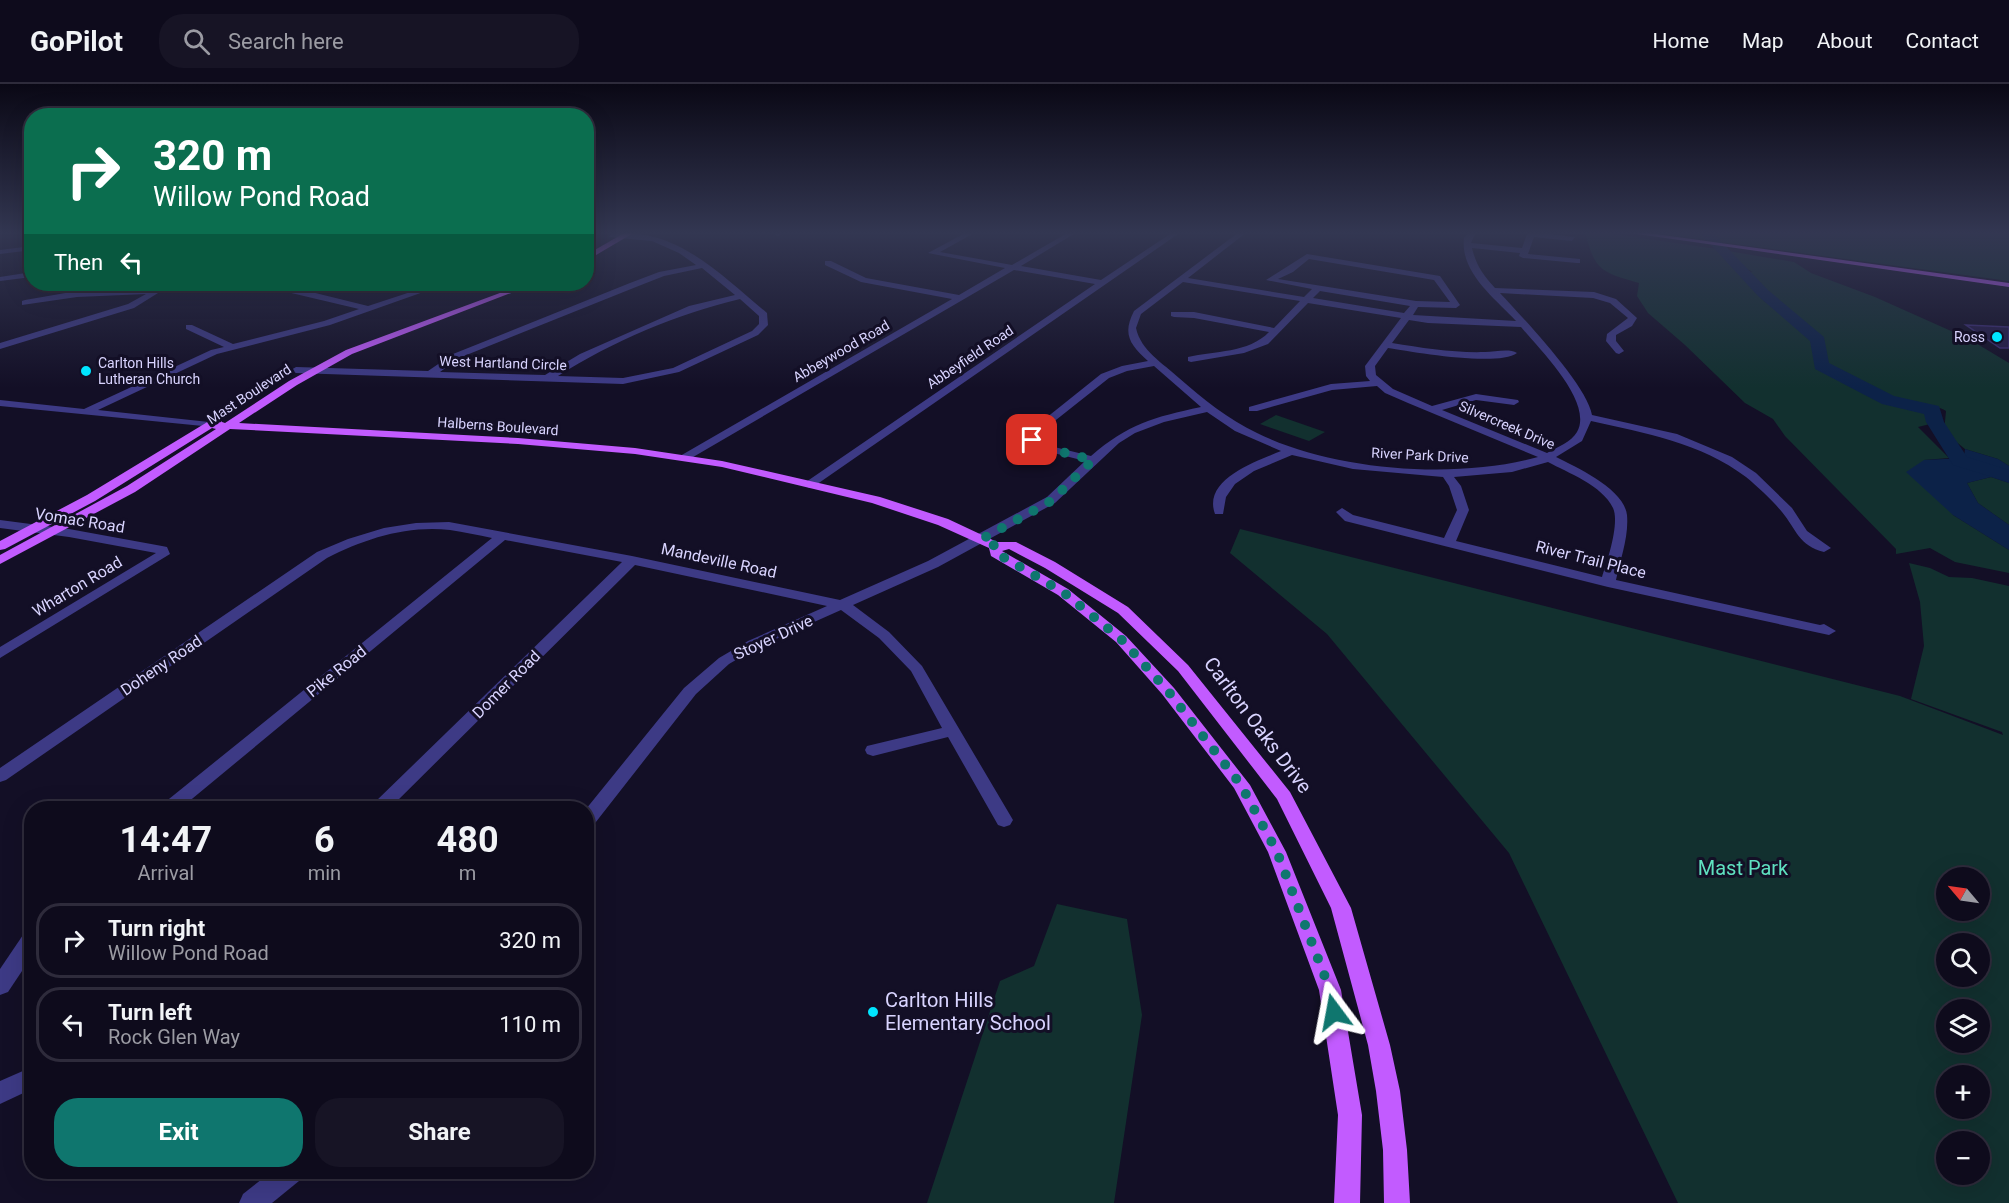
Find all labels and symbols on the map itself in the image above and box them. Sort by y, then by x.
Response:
street label: Abbeywood Road [790,317,892,385]
street label: Abbeyfield Road [924,322,1016,392]
place label: Ross [1954,329,1985,345]
marker: Ross [1990,330,2004,344]
street label: West Hartland Circle [439,353,567,373]
place label: Carlton Hills Lutheran Church [98,355,200,387]
street label: Mast Boulevard [204,361,294,427]
marker: Carlton Hills Lutheran Church [79,364,93,378]
street label: Silvercreek Drive [1457,398,1557,452]
street label: Halberns Boulevard [437,414,559,438]
pin [1006,414,1057,465]
street label: River Park Drive [1371,444,1469,466]
street label: Vomac Road [34,504,126,537]
street label: River Trail Place [1534,537,1648,582]
street label: Mandeville Road [659,539,778,582]
street label: Wharton Road [29,552,126,621]
street label: Stoyer Drive [731,611,816,664]
street label: Doheny Road [117,631,206,700]
street label: Pike Road [303,642,370,701]
street label: Domer Road [468,646,544,722]
street label: Carlton Oaks Drive [1199,652,1317,798]
park label: Mast Park [1698,856,1789,880]
north arrow [1936,867,1990,921]
position arrow [1302,980,1366,1044]
place label: Carlton Hills Elementary School [885,988,1051,1035]
marker: Carlton Hills Elementary School [866,1005,880,1019]

